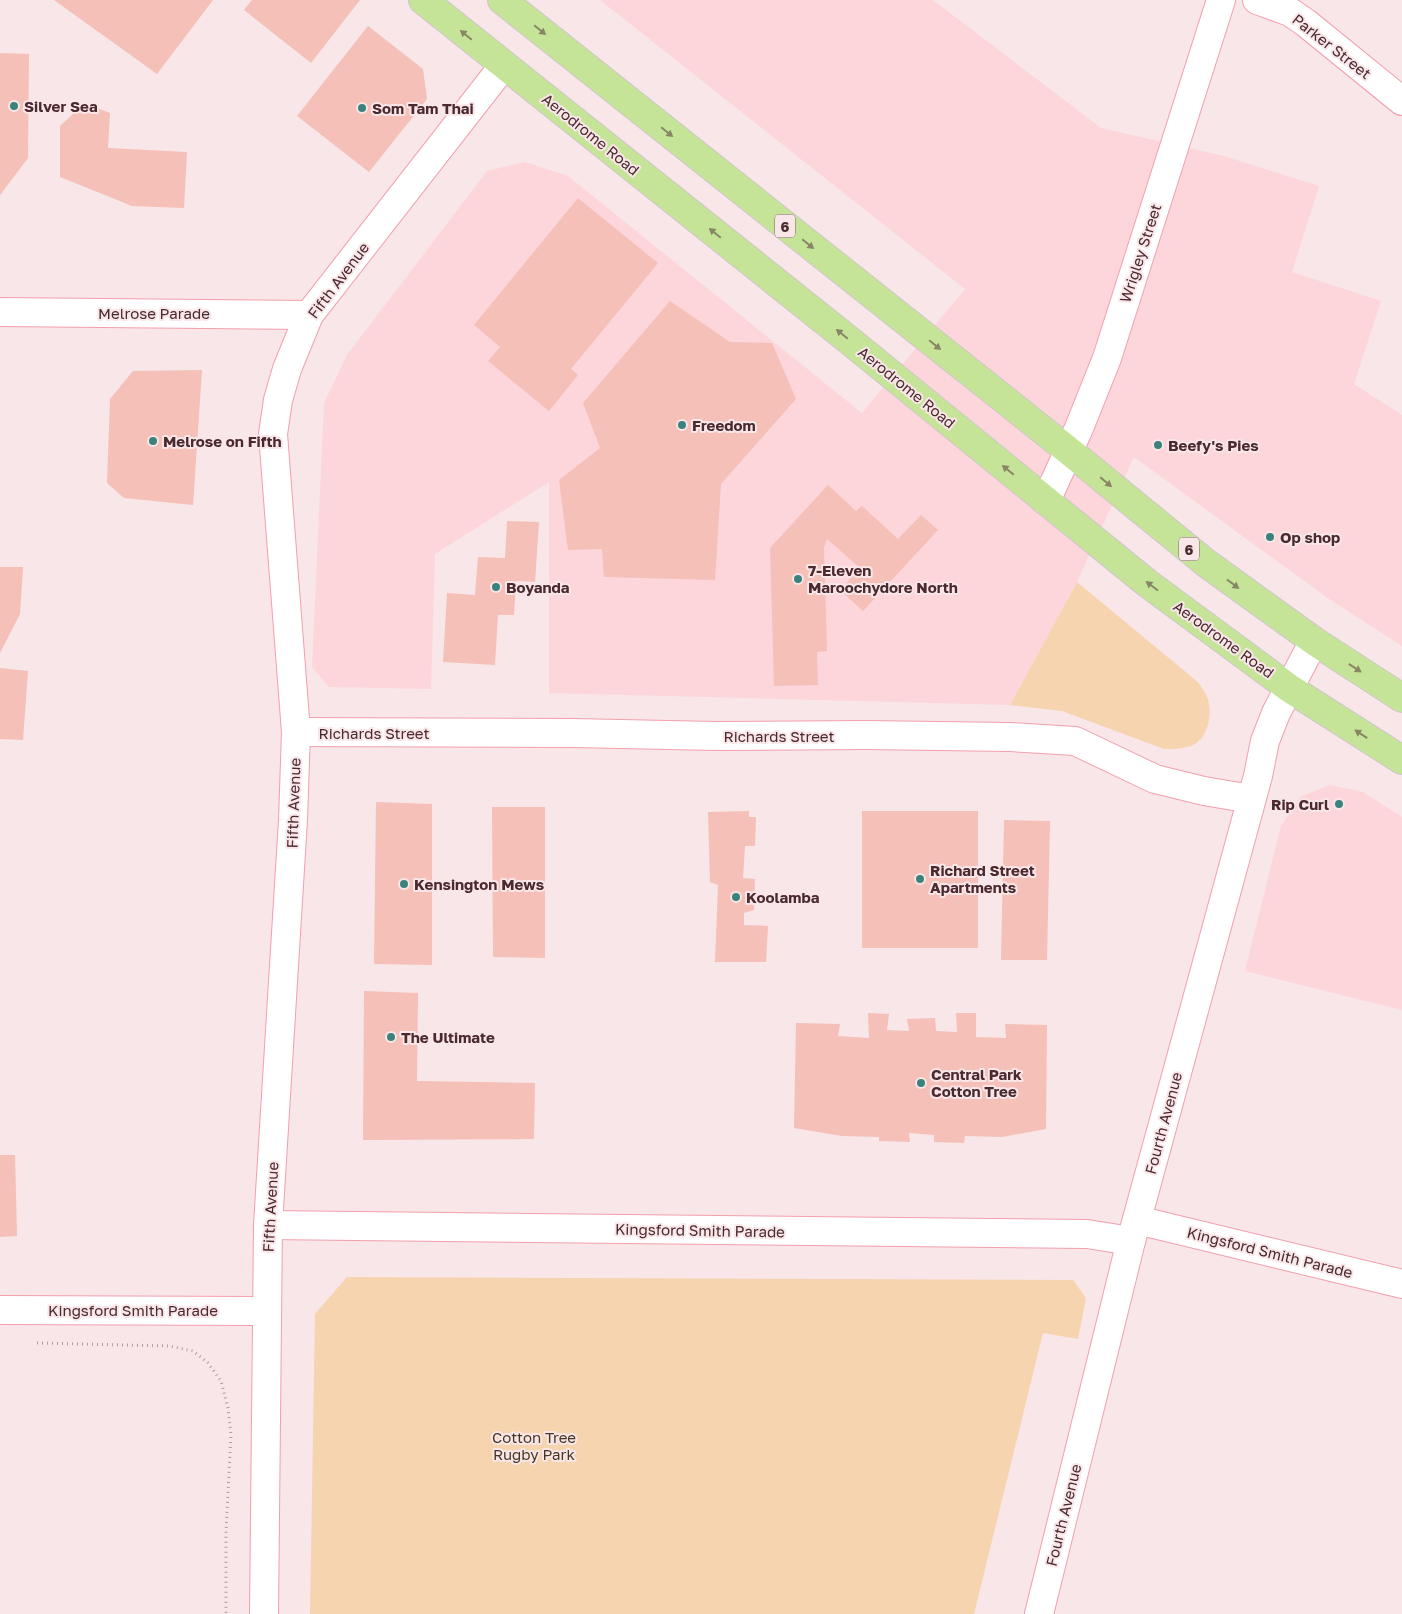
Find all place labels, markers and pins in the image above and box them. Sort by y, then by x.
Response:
place label: Silver Sea [24,97,98,115]
place label: Som Tam Thai [372,99,474,117]
marker: Silver Sea [8,100,20,112]
marker: Som Tam Thai [356,102,368,114]
place label: Freedom [692,416,756,434]
marker: Freedom [676,419,688,431]
place label: Melrose on Fifth [163,432,282,450]
marker: Melrose on Fifth [147,435,159,447]
place label: Beefy's Pies [1168,436,1259,454]
marker: Beefy's Pies [1152,439,1164,451]
place label: Op shop [1280,528,1340,546]
marker: Op shop [1264,531,1276,543]
place label: 7-Eleven Maroochydore North [808,561,958,596]
marker: 7-Eleven Maroochydore North [792,573,804,585]
place label: Boyanda [506,578,570,596]
marker: Boyanda [490,581,502,593]
place label: Rip Curl [1271,795,1329,813]
marker: Rip Curl [1333,798,1345,810]
place label: Richard Street Apartments [930,861,1035,896]
marker: Richard Street Apartments [914,873,926,885]
place label: Kensington Mews [414,875,544,893]
marker: Kensington Mews [398,878,410,890]
place label: Koolamba [746,888,820,906]
marker: Koolamba [730,891,742,903]
place label: The Ultimate [401,1028,495,1046]
marker: The Ultimate [385,1031,397,1043]
place label: Central Park Cotton Tree [931,1065,1022,1100]
marker: Central Park Cotton Tree [915,1077,927,1089]

